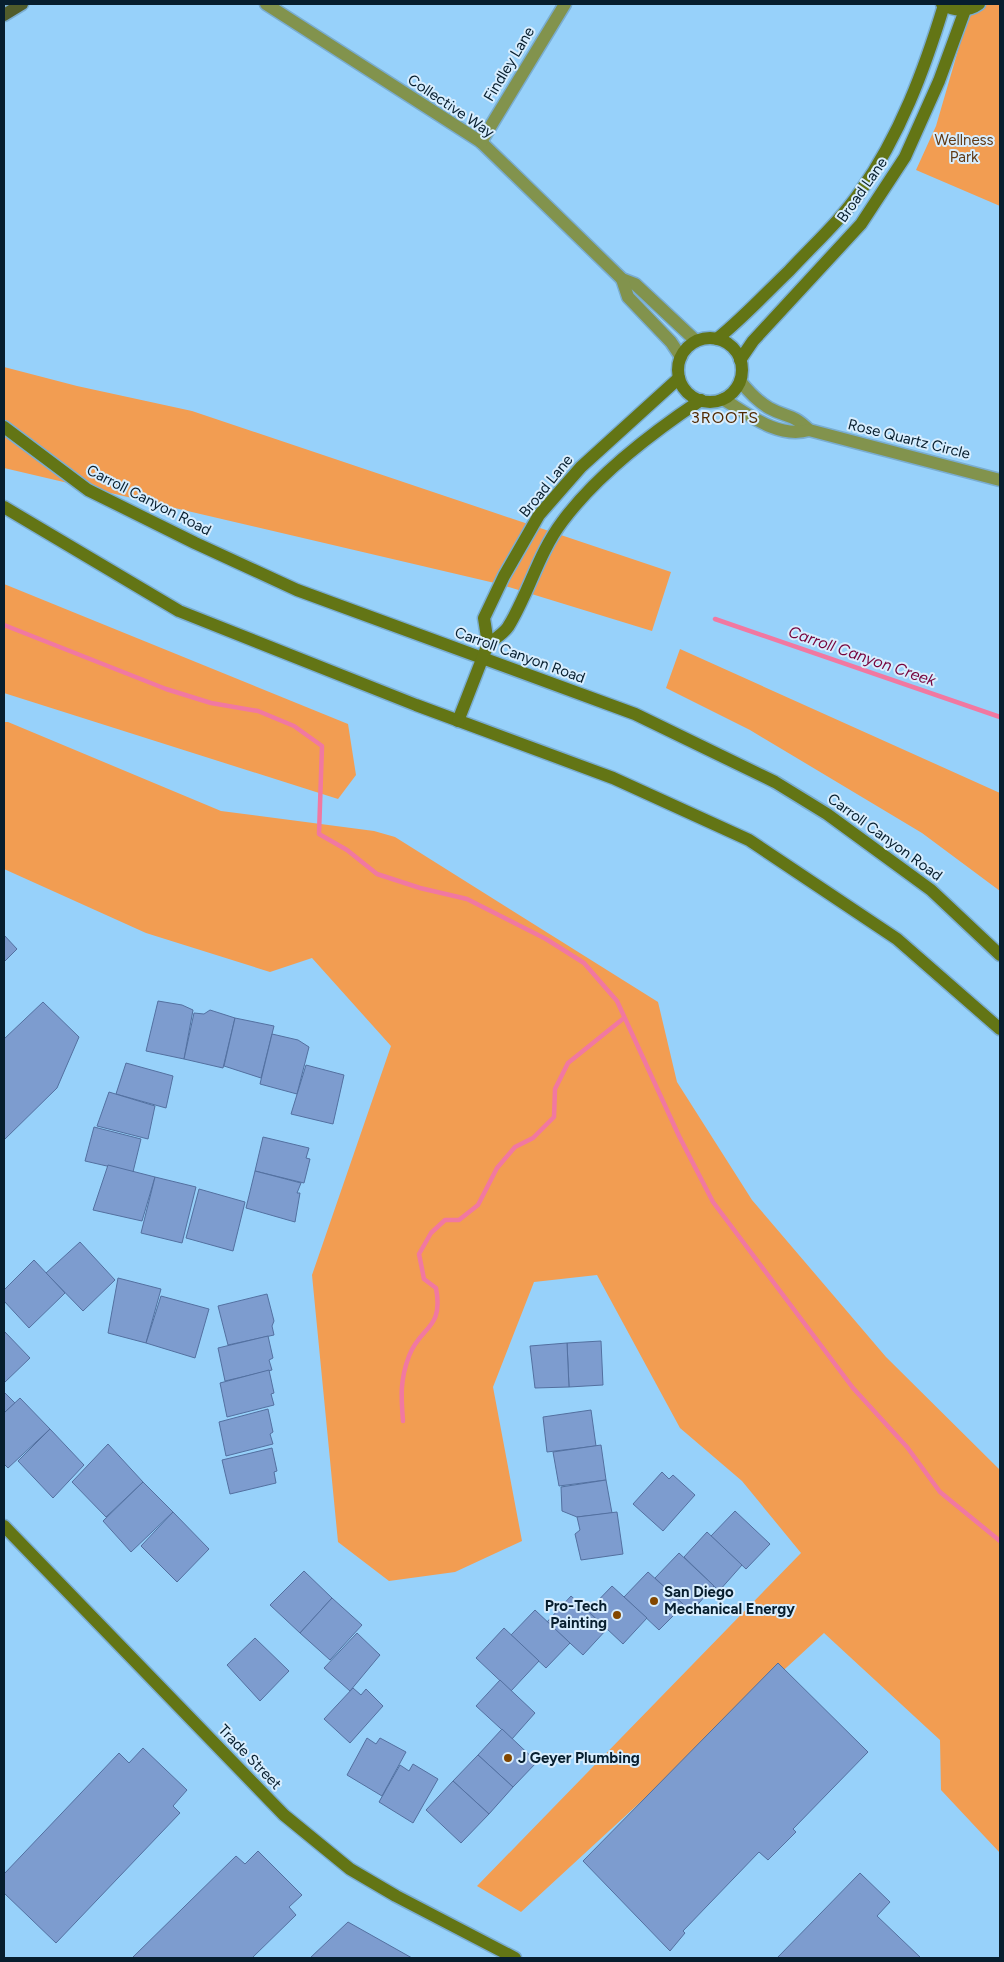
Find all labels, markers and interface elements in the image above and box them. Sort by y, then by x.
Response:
street label: Findley Lane [480,23,538,105]
street label: Collective Way [404,70,498,142]
park label: Wellness Park [934,131,994,166]
street label: Broad Lane [833,154,891,226]
district label: 3ROOTS [691,408,759,427]
street label: Rose Quartz Circle [846,415,972,463]
street label: Broad Lane [515,451,577,521]
street label: Carroll Canyon Road [84,461,214,539]
water label: Carroll Canyon Creek [786,622,939,691]
street label: Carroll Canyon Road [452,623,588,687]
street label: Carroll Canyon Road [824,789,946,885]
place label: San Diego Mechanical Energy [664,1583,795,1618]
marker: San Diego Mechanical Energy [648,1595,660,1607]
place label: Pro-Tech Painting [545,1597,607,1632]
marker: Pro-Tech Painting [611,1609,623,1621]
street label: Trade Street [215,1721,286,1793]
place label: J Geyer Plumbing [518,1749,640,1767]
marker: J Geyer Plumbing [502,1752,514,1764]

